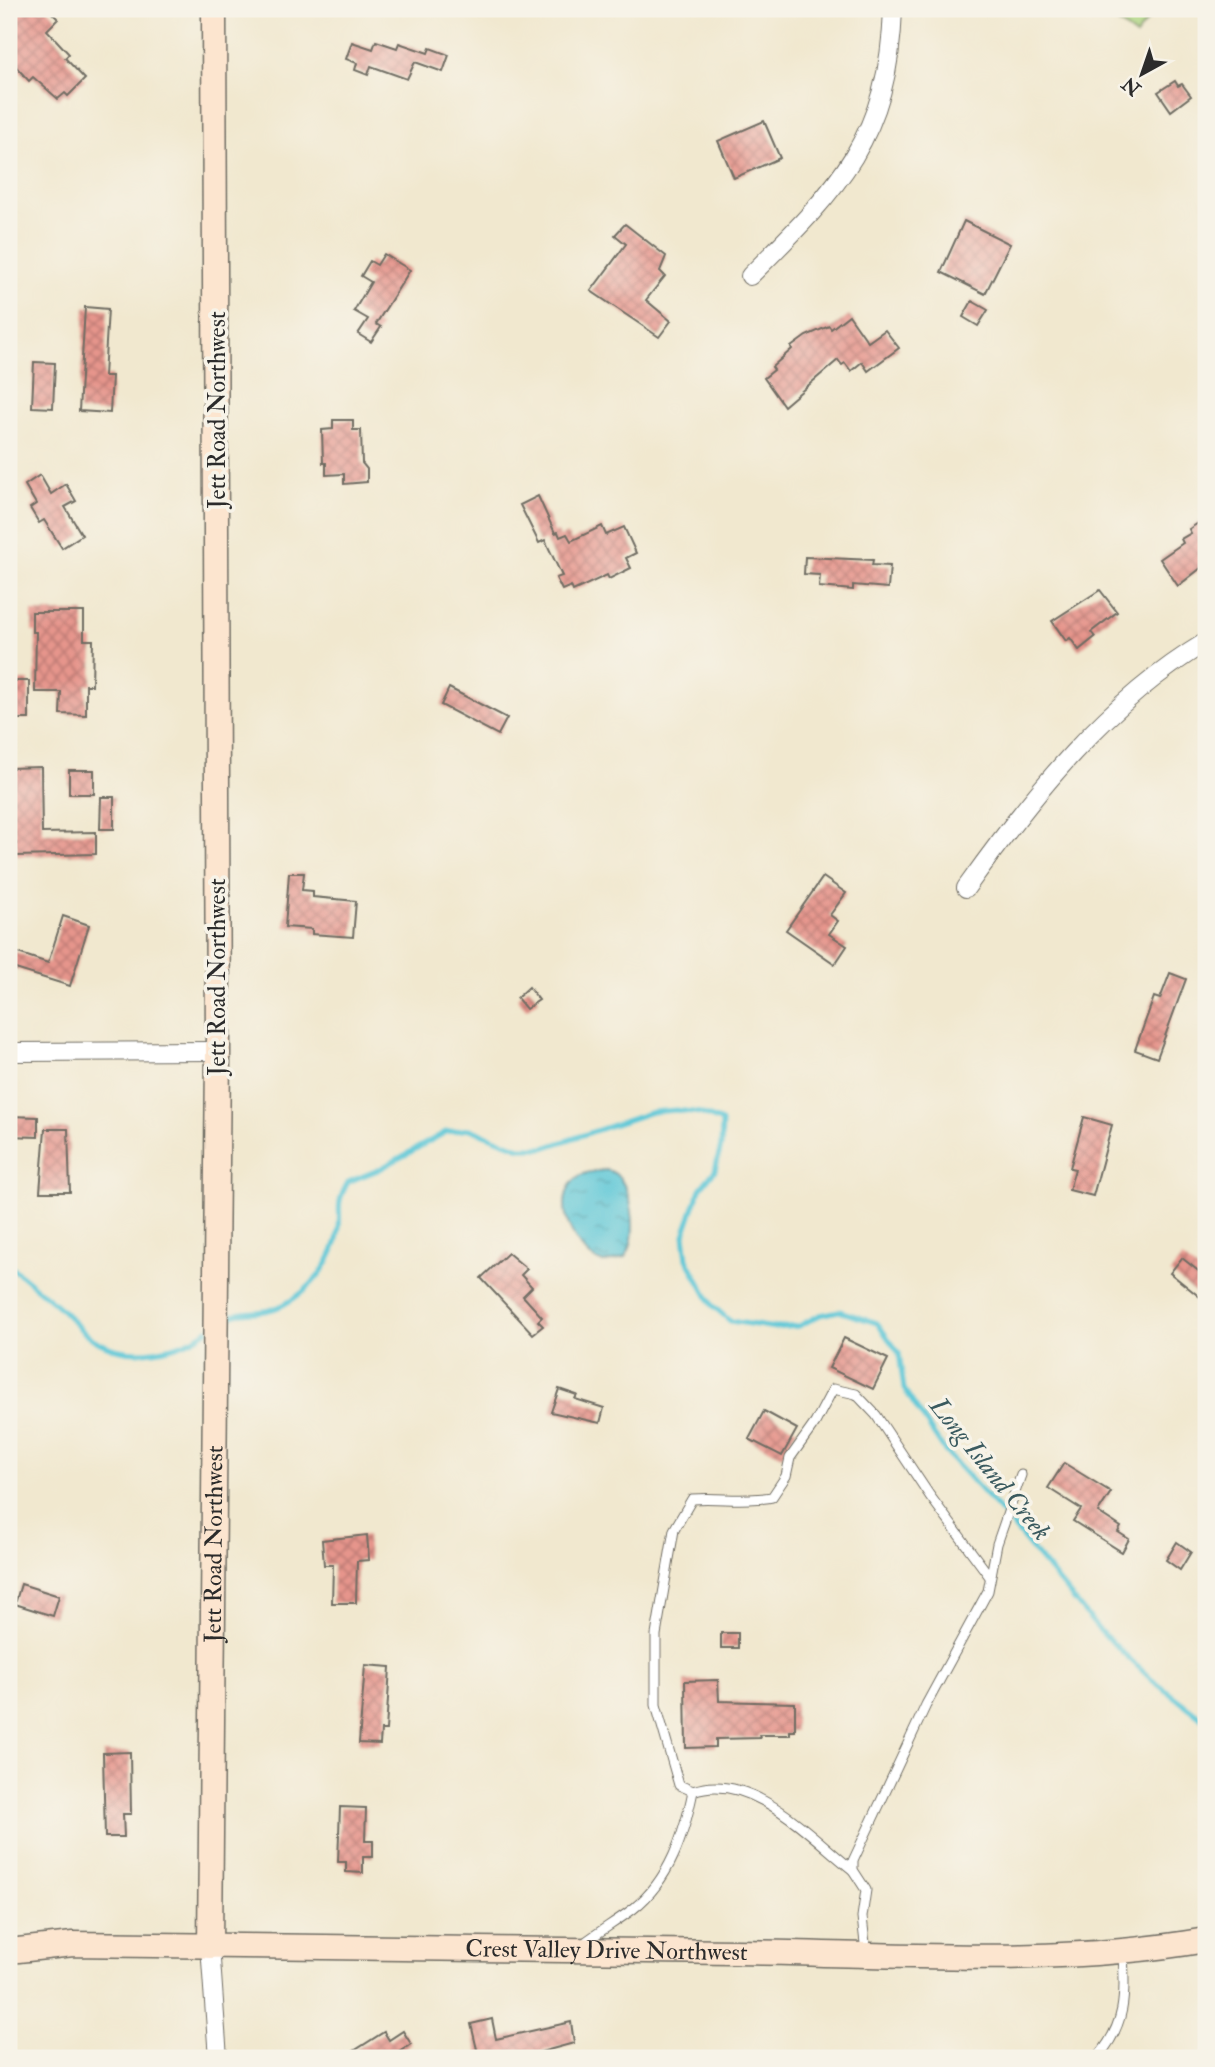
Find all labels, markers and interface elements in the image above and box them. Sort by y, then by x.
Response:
north arrow [1106,38,1176,108]
text: N [1117,71,1147,102]
street label: Jett Road Northwest [202,311,233,510]
street label: Jett Road Northwest [202,878,233,1077]
water label: Long Island Creek [922,1390,1058,1547]
street label: Jett Road Northwest [197,1445,230,1644]
street label: Crest Valley Drive Northwest [465,1933,748,1968]

